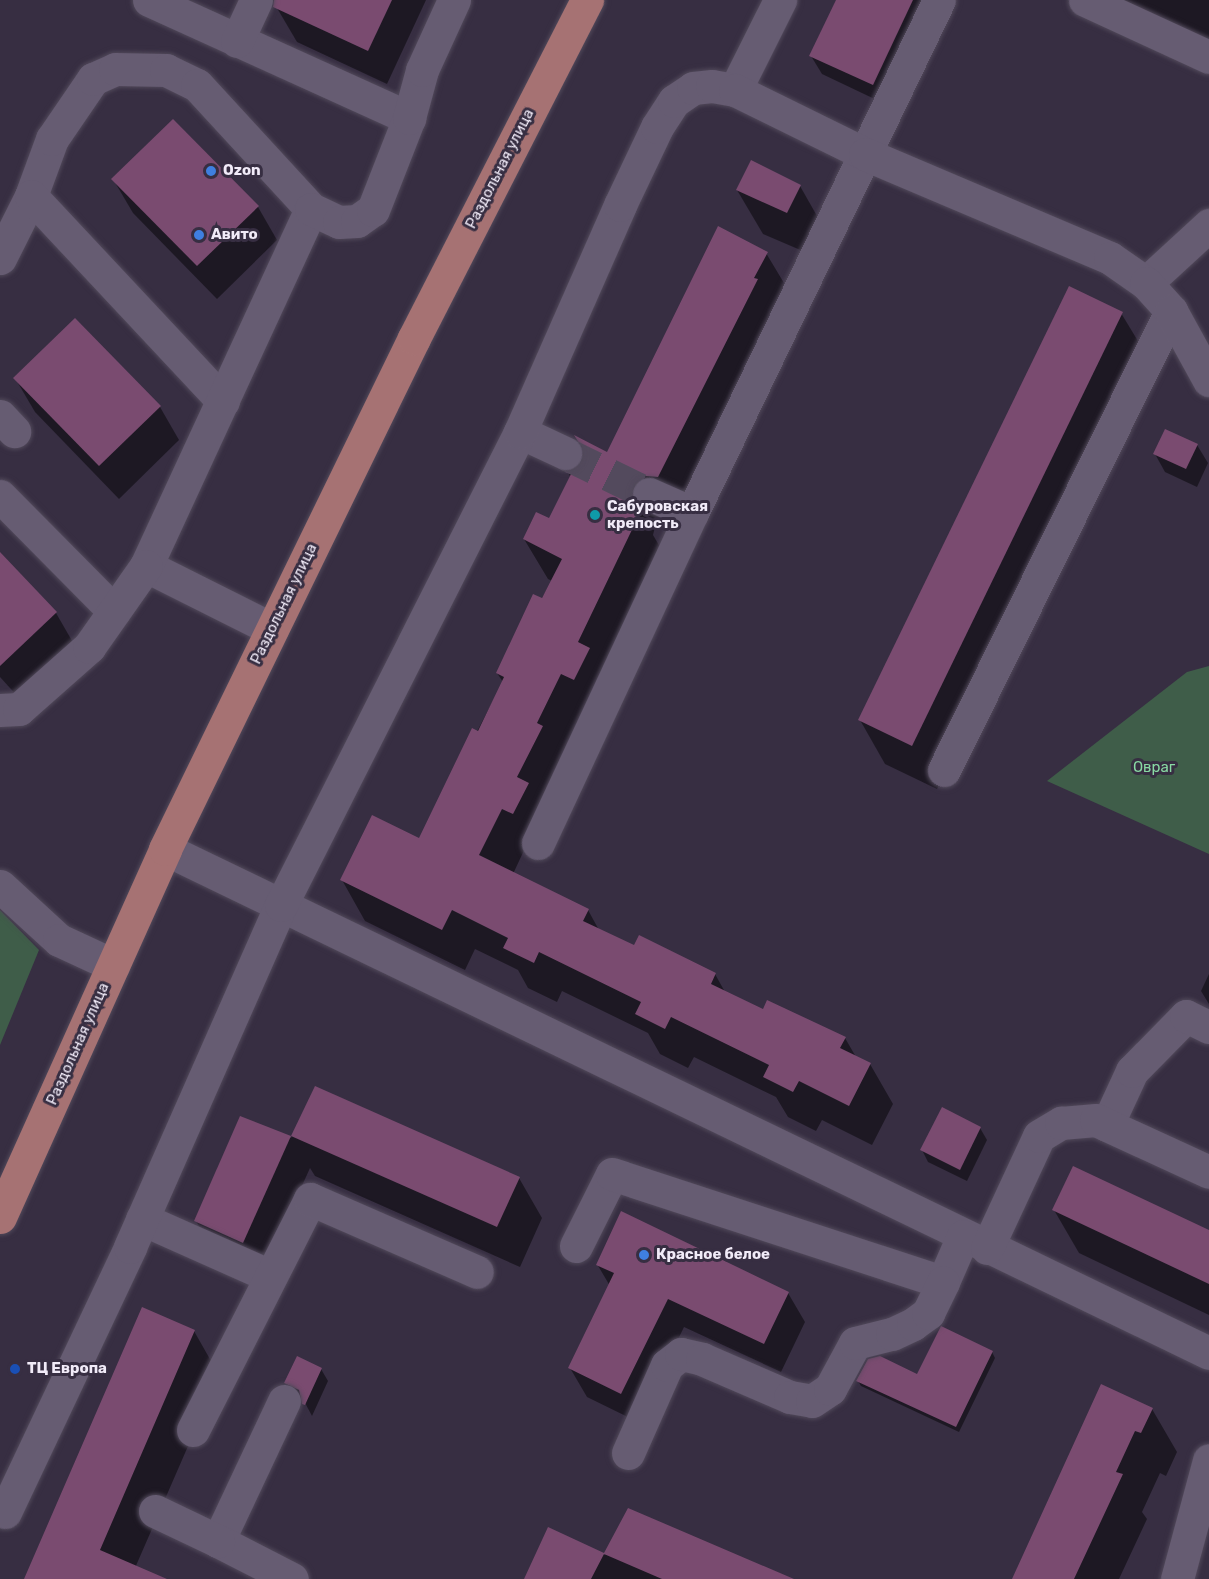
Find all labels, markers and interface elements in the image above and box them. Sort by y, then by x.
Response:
street label: Раздольная улица [462,106,538,232]
place label: Ozon [223,162,261,180]
marker: Ozon [204,164,218,178]
place label: Авито [211,226,258,244]
marker: Авито [192,228,206,242]
place label: Сабуровская крепость [607,497,708,532]
marker: Сабуровская крепость [588,508,602,522]
street label: Раздольная улица [247,541,321,667]
park label: Овраг [1133,759,1175,777]
street label: Раздольная улица [43,980,113,1108]
place label: Красное белое [656,1246,770,1264]
marker: Красное белое [637,1248,651,1262]
place label: ТЦ Европа [27,1360,107,1378]
marker: ТЦ Европа [8,1362,22,1376]

